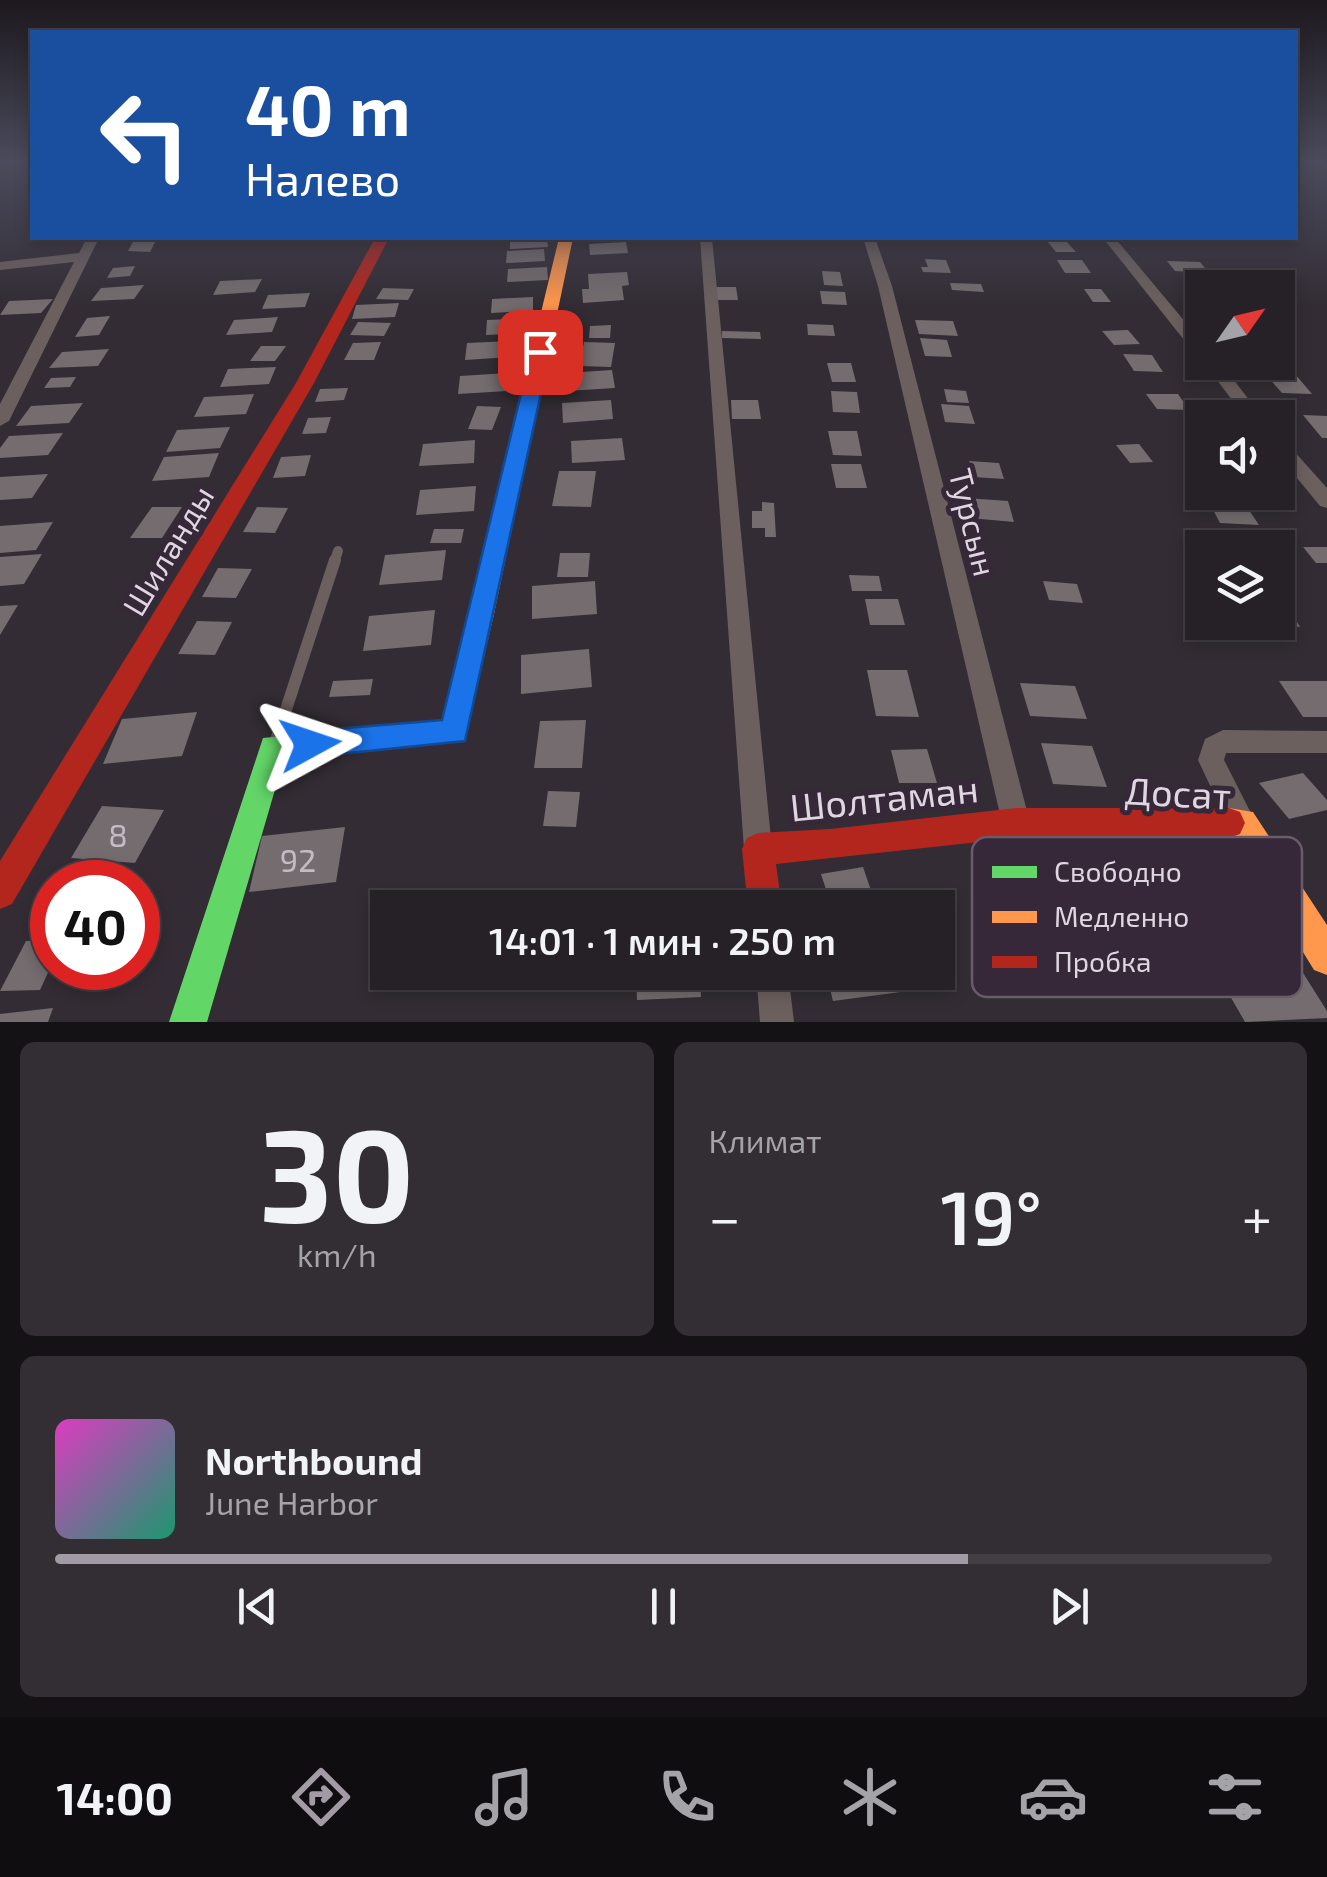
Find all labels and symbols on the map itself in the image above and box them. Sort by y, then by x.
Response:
north arrow [1185,270,1295,380]
pin [498,310,583,395]
street label: Турсын [941,464,1006,580]
street label: Шиланды [113,478,221,622]
position arrow [258,692,362,796]
street label: Шолтаман [788,764,980,830]
street label: Досат [1124,766,1232,818]
house number: 8 [108,815,128,853]
legend [972,837,1302,997]
house number: 92 [280,840,316,878]
text: Свободно [1054,854,1182,888]
speed limit sign: 40 [30,860,160,990]
text: Медленно [1054,899,1189,933]
text: Пробка [1054,944,1152,978]

